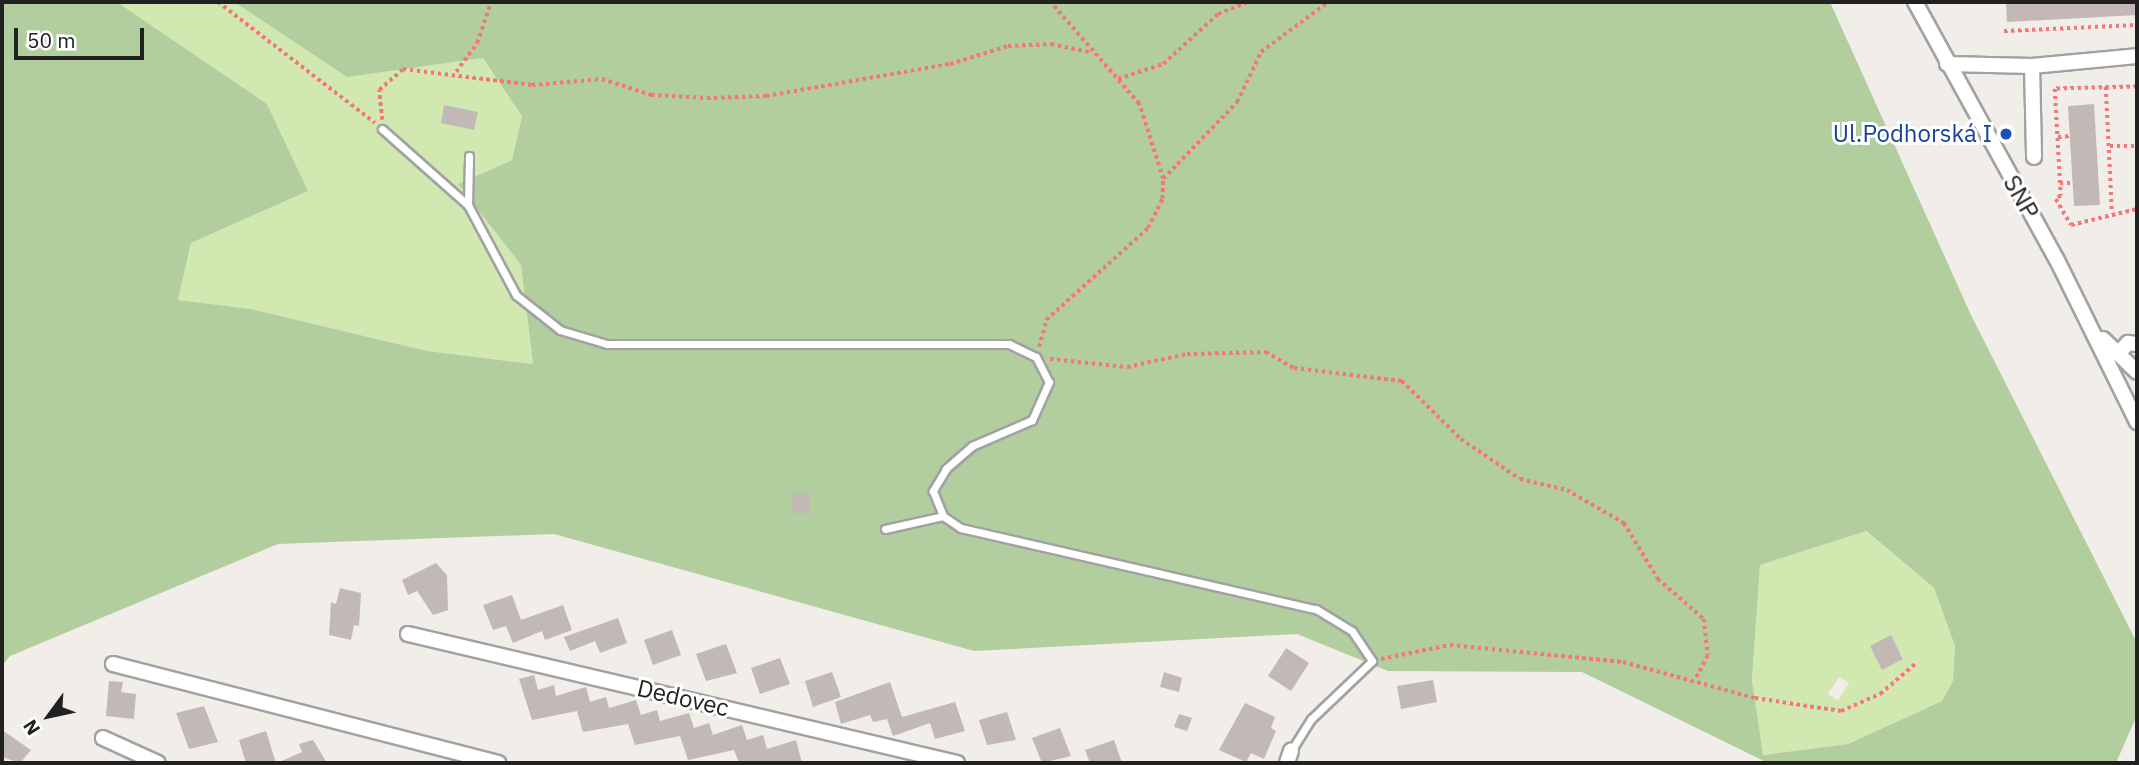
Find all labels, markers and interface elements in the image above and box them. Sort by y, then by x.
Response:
scale bar [18,14,147,58]
text: 50 m [27,26,76,54]
place label: Ul.Podhorská I [1833,120,1992,148]
marker: Ul.Podhorská I [1998,126,2014,142]
street label: SNP [1997,170,2045,224]
street label: Dedovec [634,673,732,723]
north arrow [14,681,84,751]
text: N [18,715,45,740]

